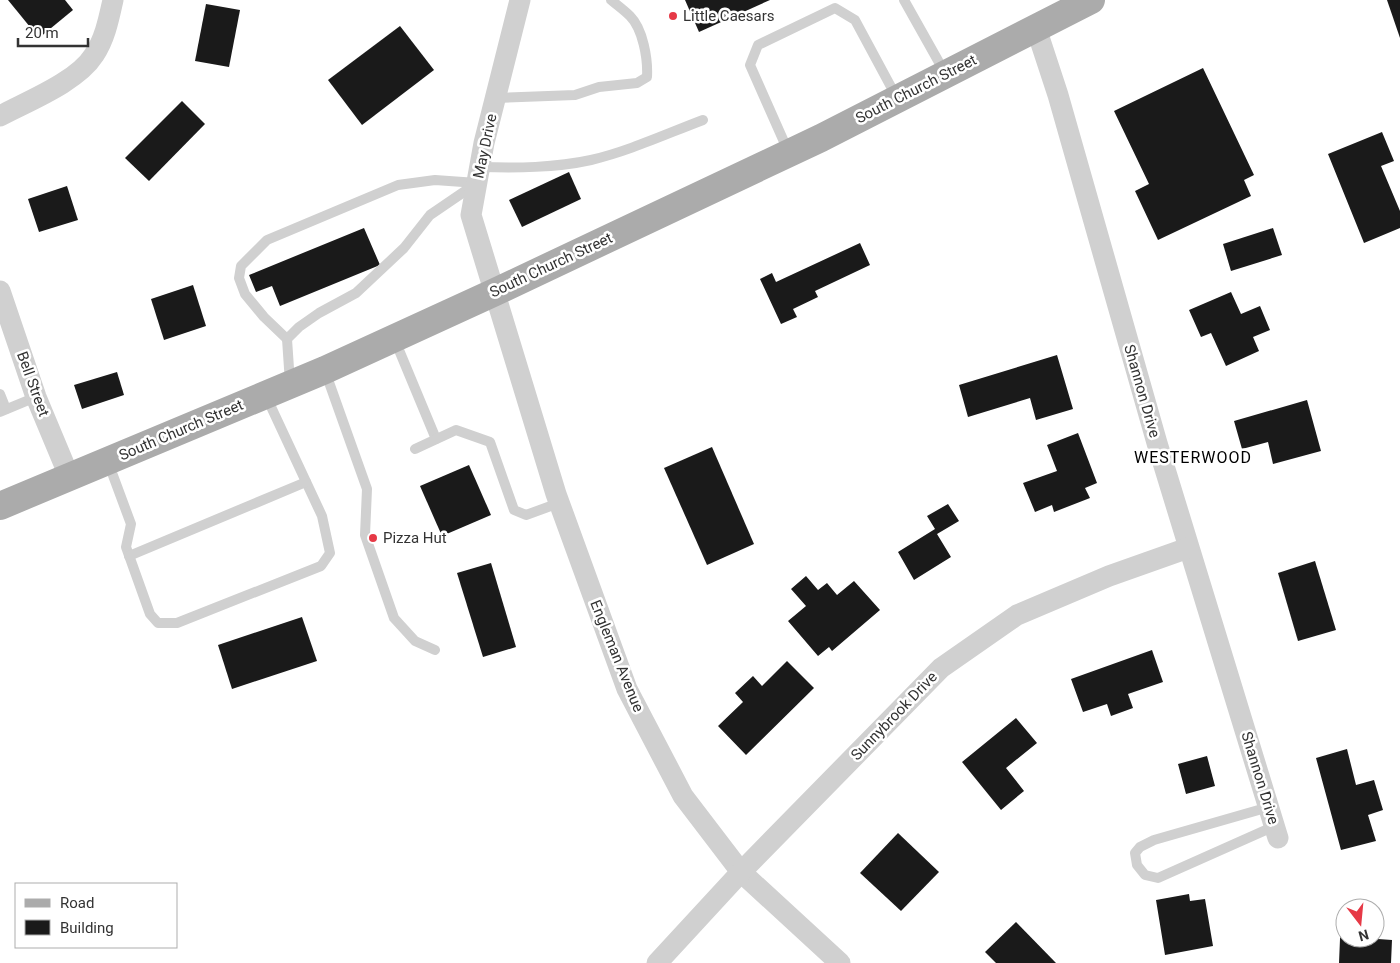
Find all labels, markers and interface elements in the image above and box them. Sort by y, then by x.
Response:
place label: Little Caesars [683,7,774,25]
marker: Little Caesars [667,10,679,22]
scale bar [18,15,88,47]
text: 20 m [25,24,59,42]
street label: South Church Street [853,51,980,127]
street label: May Drive [469,112,501,180]
street label: South Church Street [487,229,615,301]
street label: Shannon Drive [1120,342,1164,440]
street label: Bell Street [13,349,53,419]
street label: South Church Street [116,396,246,464]
district label: WESTERWOOD [1134,448,1252,467]
place label: Pizza Hut [383,529,447,547]
marker: Pizza Hut [367,532,379,544]
street label: Engleman Avenue [586,597,648,715]
street label: Sunnybrook Drive [847,668,941,764]
street label: Shannon Drive [1237,729,1283,827]
legend [15,883,178,948]
text: Road [60,894,94,912]
north arrow [1335,898,1385,948]
text: Building [60,919,114,937]
text: N [1357,926,1371,945]

